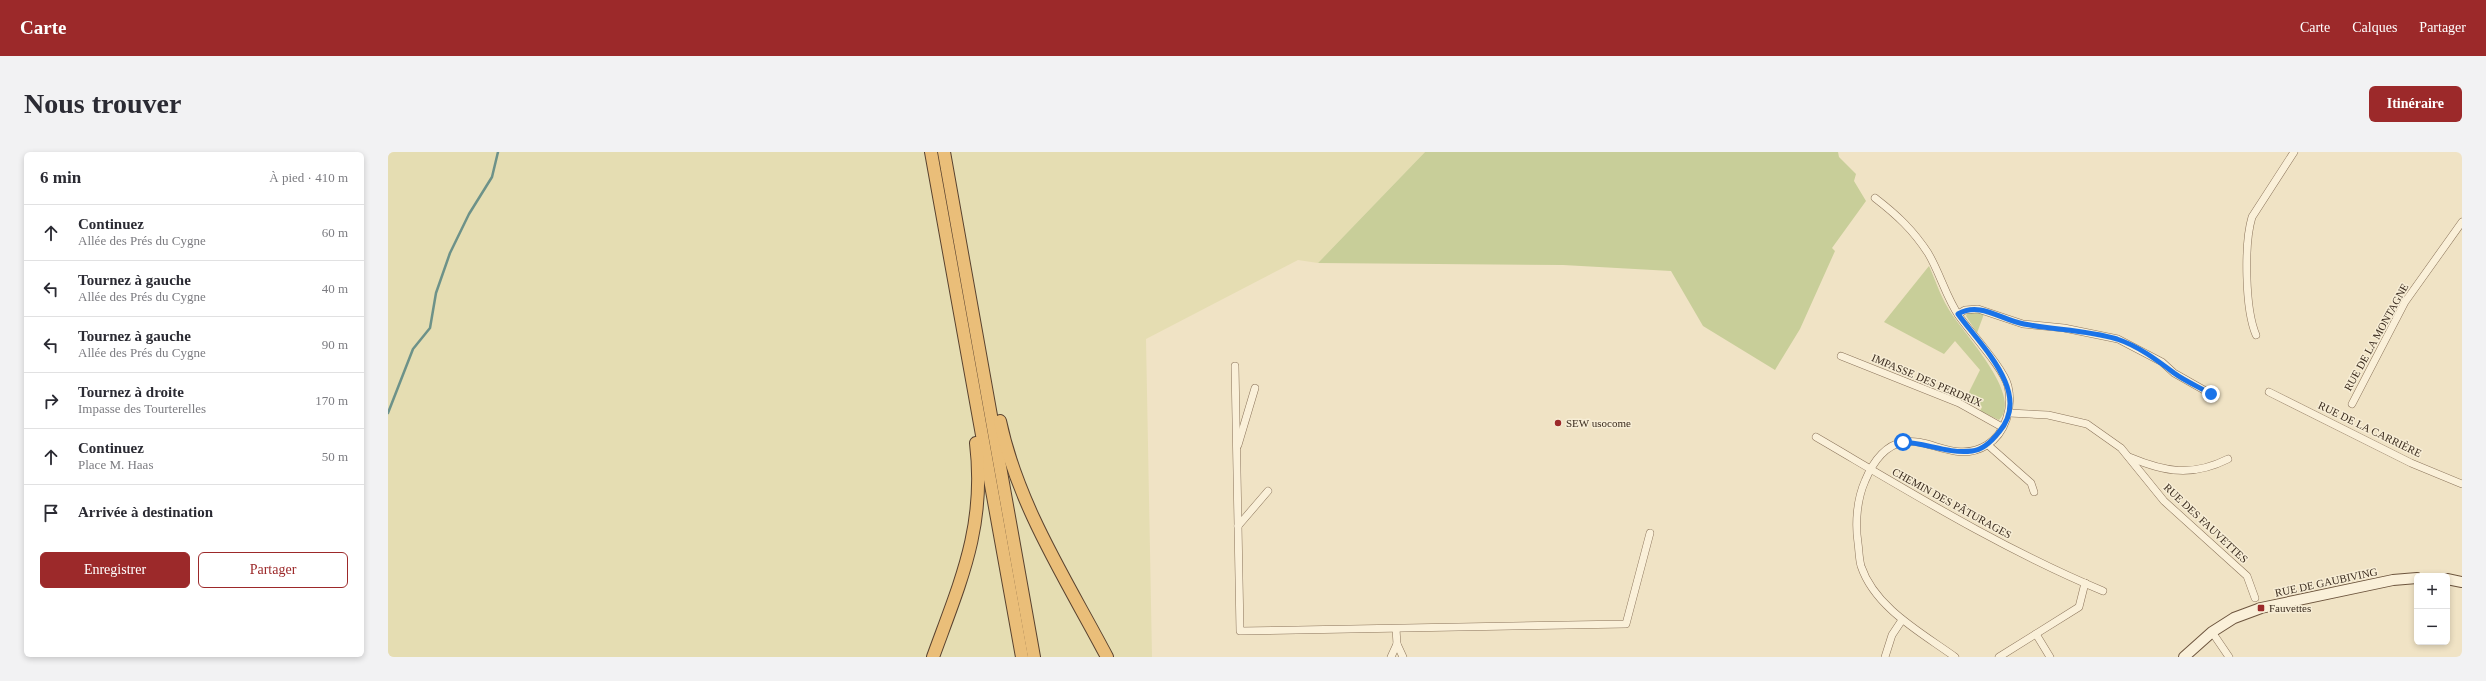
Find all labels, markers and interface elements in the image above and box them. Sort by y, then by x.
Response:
text: Carte [20,17,66,38]
text: Carte [2300,20,2330,35]
text: Calques [2352,20,2397,35]
text: Partager [2419,20,2466,35]
button: Itinéraire [2369,86,2462,122]
text: Nous trouver [24,88,181,119]
text: 6 min [40,168,81,187]
text: À pied · 410 m [269,170,348,185]
text: Continuez [78,216,144,232]
icon: ahead [40,222,62,244]
text: 60 m [322,225,348,240]
text: Allée des Prés du Cygne [78,233,206,248]
text: Tournez à gauche [78,272,191,288]
icon: left [40,278,62,300]
text: 40 m [322,281,348,296]
street label: RUE DE LA MONTAGNE [2341,281,2411,393]
text: Allée des Prés du Cygne [78,289,206,304]
text: Tournez à gauche [78,328,191,344]
icon: left [40,334,62,356]
text: 90 m [322,337,348,352]
text: Allée des Prés du Cygne [78,345,206,360]
street label: IMPASSE DES PERDRIX [1870,351,1984,409]
text: Tournez à droite [78,384,184,400]
route end [2202,385,2220,403]
icon: right [40,390,62,412]
text: 170 m [315,393,348,408]
street label: RUE DE LA CARRIÈRE [2316,399,2424,459]
text: Impasse des Tourterelles [78,401,206,416]
place label: SEW usocome [1566,417,1631,429]
marker: SEW usocome [1553,418,1563,428]
route start [1894,433,1912,451]
text: Continuez [78,440,144,456]
icon: ahead [40,446,62,468]
text: 50 m [322,449,348,464]
text: Place M. Haas [78,457,153,472]
street label: CHEMIN DES PÂTURAGES [1890,465,2014,541]
street label: RUE DES FAUVETTES [2162,481,2250,565]
icon: arrive [40,502,62,524]
text: Arrivée à destination [78,504,213,520]
button: Enregistrer [40,552,190,588]
button: Partager [198,552,348,588]
street label: RUE DE GAUBIVING [2274,565,2378,599]
map controls [2414,573,2450,645]
button: + [2414,573,2450,609]
place label: Fauvettes [2269,602,2311,614]
marker: Fauvettes [2256,603,2266,613]
button: − [2414,609,2450,645]

